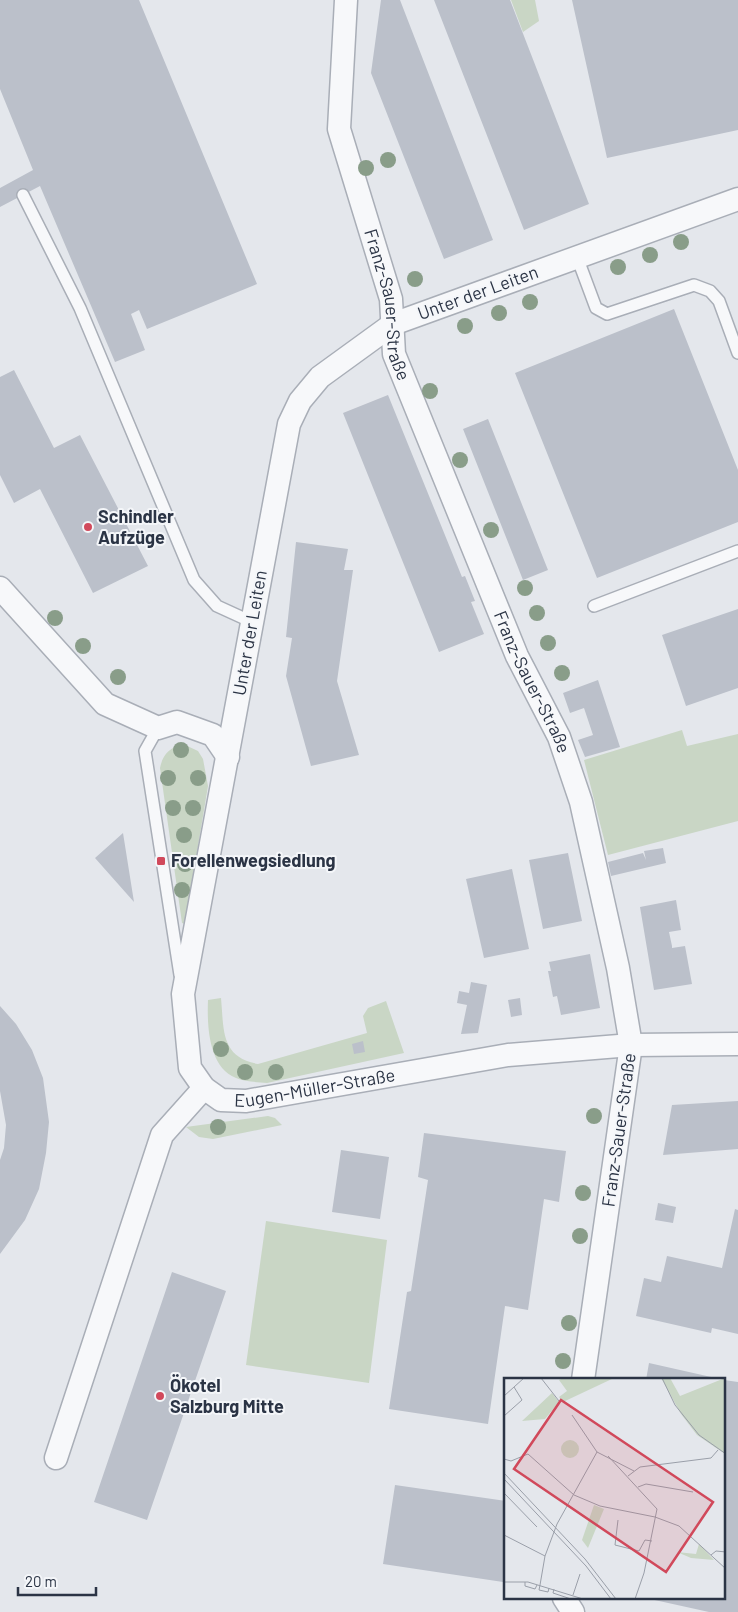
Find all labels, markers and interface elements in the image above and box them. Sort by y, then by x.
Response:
street label: Franz-Sauer-Straße [360,226,416,383]
street label: Unter der Leiten [414,260,541,324]
place label: Schindler Aufzüge [98,505,174,548]
marker: Schindler Aufzüge [82,521,94,533]
street label: Unter der Leiten [227,568,271,697]
street label: Franz-Sauer-Straße [490,607,576,756]
place label: Forellenwegsiedlung [171,849,336,871]
marker: Forellenwegsiedlung [155,855,167,867]
street label: Franz-Sauer-Straße [596,1051,640,1208]
street label: Eugen-Müller-Straße [234,1063,397,1111]
place label: Ökotel Salzburg Mitte [170,1374,284,1417]
inset map [504,1378,726,1600]
marker: Ökotel Salzburg Mitte [154,1390,166,1402]
scale bar [18,1564,95,1596]
text: 20 m [25,1572,57,1590]

